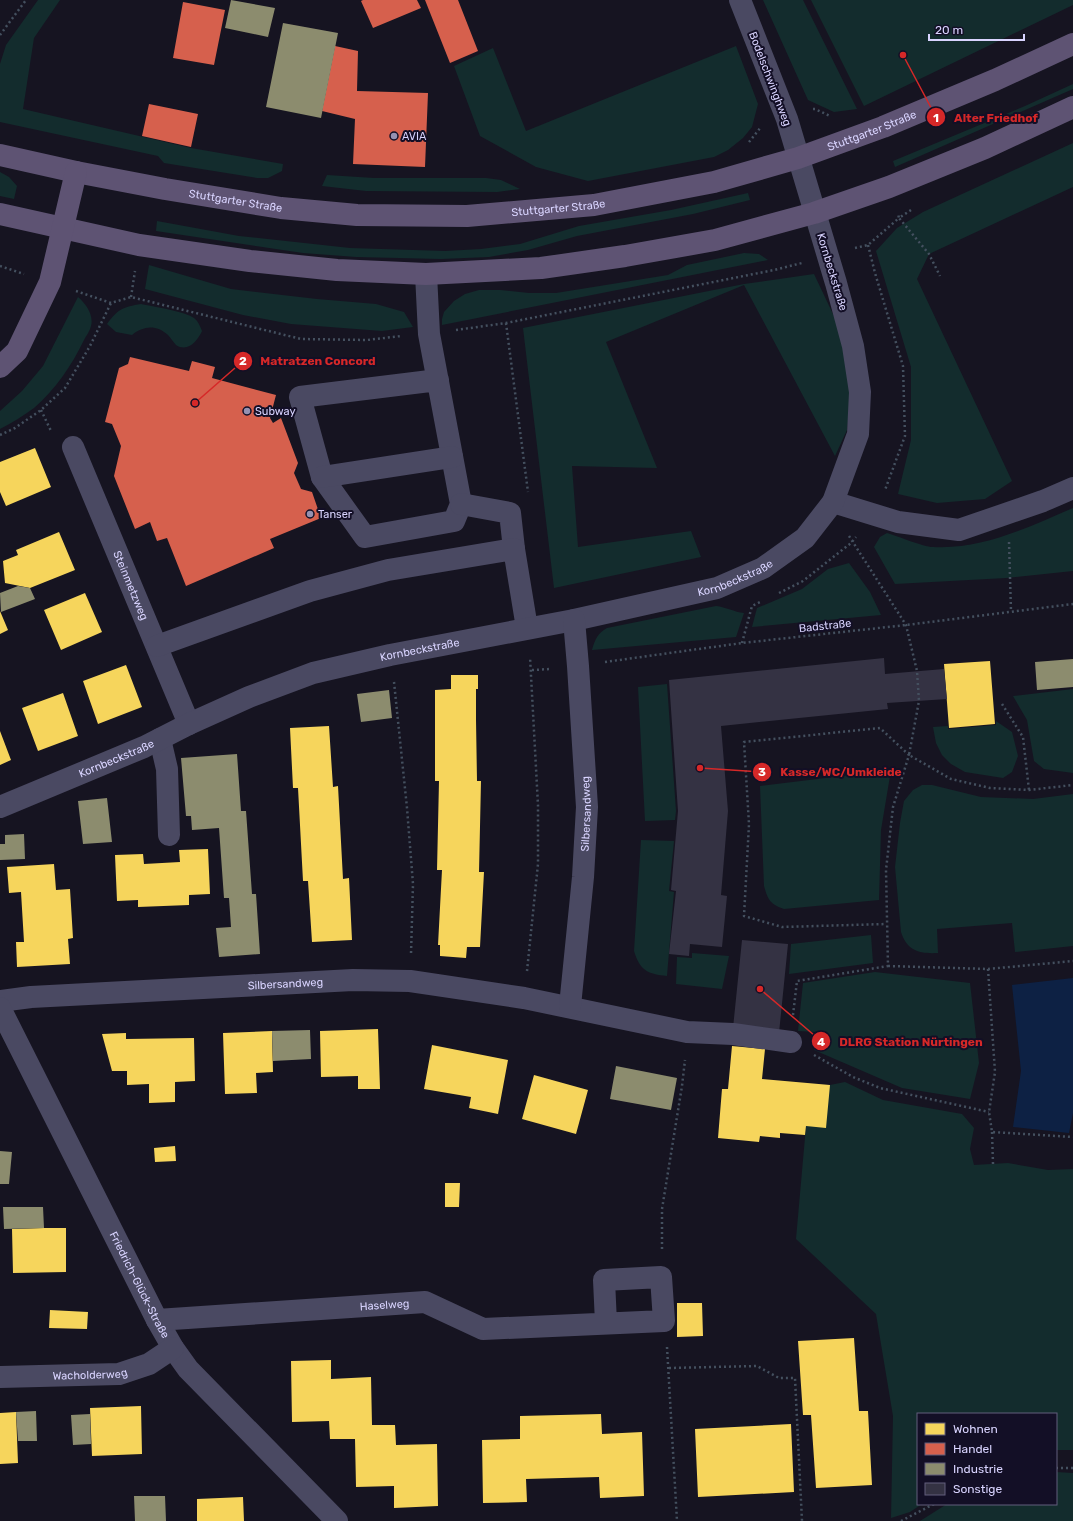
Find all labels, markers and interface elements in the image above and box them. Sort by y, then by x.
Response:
scale bar [929,16,1024,42]
text: 20 m [935,23,963,37]
street label: Bodelschwinghweg [746,30,794,128]
callout: Alter Friedhof [926,105,1046,129]
street label: Stuttgarter Straße [825,107,918,153]
text: 1 [933,111,939,125]
text: Alter Friedhof [954,111,1039,125]
place label: AVIA [402,130,427,143]
marker: AVIA [389,131,399,141]
street label: Stuttgarter Straße [188,187,283,215]
street label: Stuttgarter Straße [511,196,606,219]
street label: Kornbeckstraße [814,232,850,312]
callout: Matratzen Concord [233,349,384,373]
text: 2 [239,354,247,368]
text: Matratzen Concord [260,354,376,368]
place label: Subway [255,405,296,418]
marker: Subway [242,406,252,416]
place label: Tanser [318,508,353,521]
marker: Tanser [305,509,315,519]
street label: Steinmetzweg [111,549,151,622]
street label: Kornbeckstraße [696,557,775,599]
street label: Badstraße [798,617,852,635]
street label: Kornbeckstraße [379,635,461,664]
street label: Kornbeckstraße [77,737,156,780]
callout: Kasse/WC/Umkleide [752,760,909,784]
text: 3 [758,765,766,779]
text: Kasse/WC/Umkleide [780,765,902,779]
street label: Silbersandweg [578,776,594,852]
street label: Silbersandweg [247,975,323,992]
callout: DLRG Station Nürtingen [811,1029,990,1053]
text: 4 [817,1035,825,1049]
text: DLRG Station Nürtingen [839,1035,983,1049]
street label: Friedrich-Glück-Straße [107,1229,172,1340]
street label: Haselweg [359,1297,410,1313]
street label: Wacholderweg [52,1365,129,1382]
legend [917,1413,1057,1505]
text: Wohnen [953,1422,998,1436]
text: Handel [953,1442,992,1456]
text: Industrie [953,1462,1003,1476]
text: Sonstige [953,1482,1002,1496]

